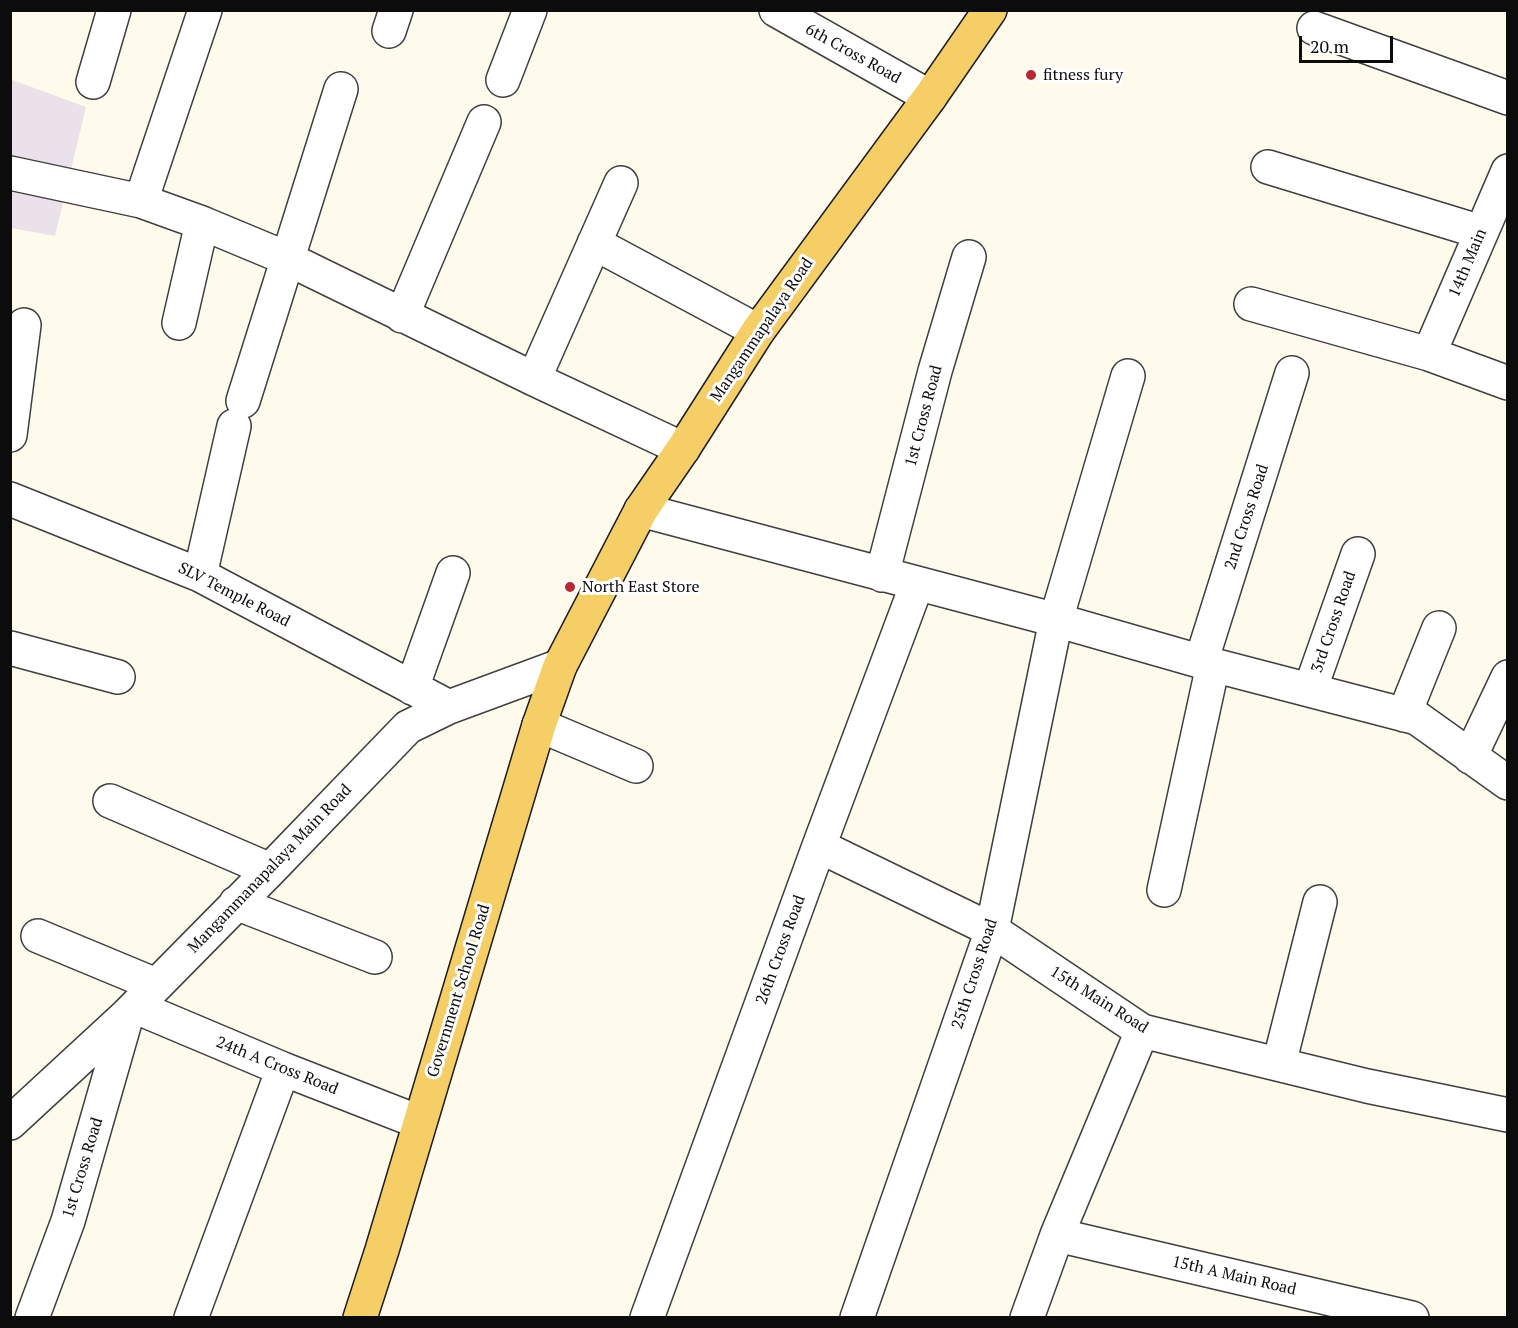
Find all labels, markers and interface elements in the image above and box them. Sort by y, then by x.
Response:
street label: 6th Cross Road [802,20,904,88]
scale bar [1302,24,1396,62]
text: 20 m [1310,34,1349,58]
place label: fitness fury [1043,65,1123,85]
marker: fitness fury [1024,68,1038,82]
street label: 14th Main [1445,226,1491,300]
street label: Mangammapalaya Road [707,254,817,406]
street label: 1st Cross Road [901,363,947,469]
street label: 2nd Cross Road [1221,462,1273,572]
street label: SLV Temple Road [175,559,293,631]
street label: 3rd Cross Road [1308,569,1360,675]
place label: North East Store [582,577,700,597]
marker: North East Store [563,580,577,594]
street label: Mangammanapalaya Main Road [184,781,356,957]
street label: 26th Cross Road [752,893,810,1007]
street label: Government School Road [424,902,494,1080]
street label: 25th Cross Road [948,916,1002,1032]
street label: 15th Main Road [1046,962,1152,1038]
street label: 24th A Cross Road [213,1033,341,1099]
street label: 1st Cross Road [59,1115,107,1221]
street label: 15th A Main Road [1170,1252,1298,1300]

